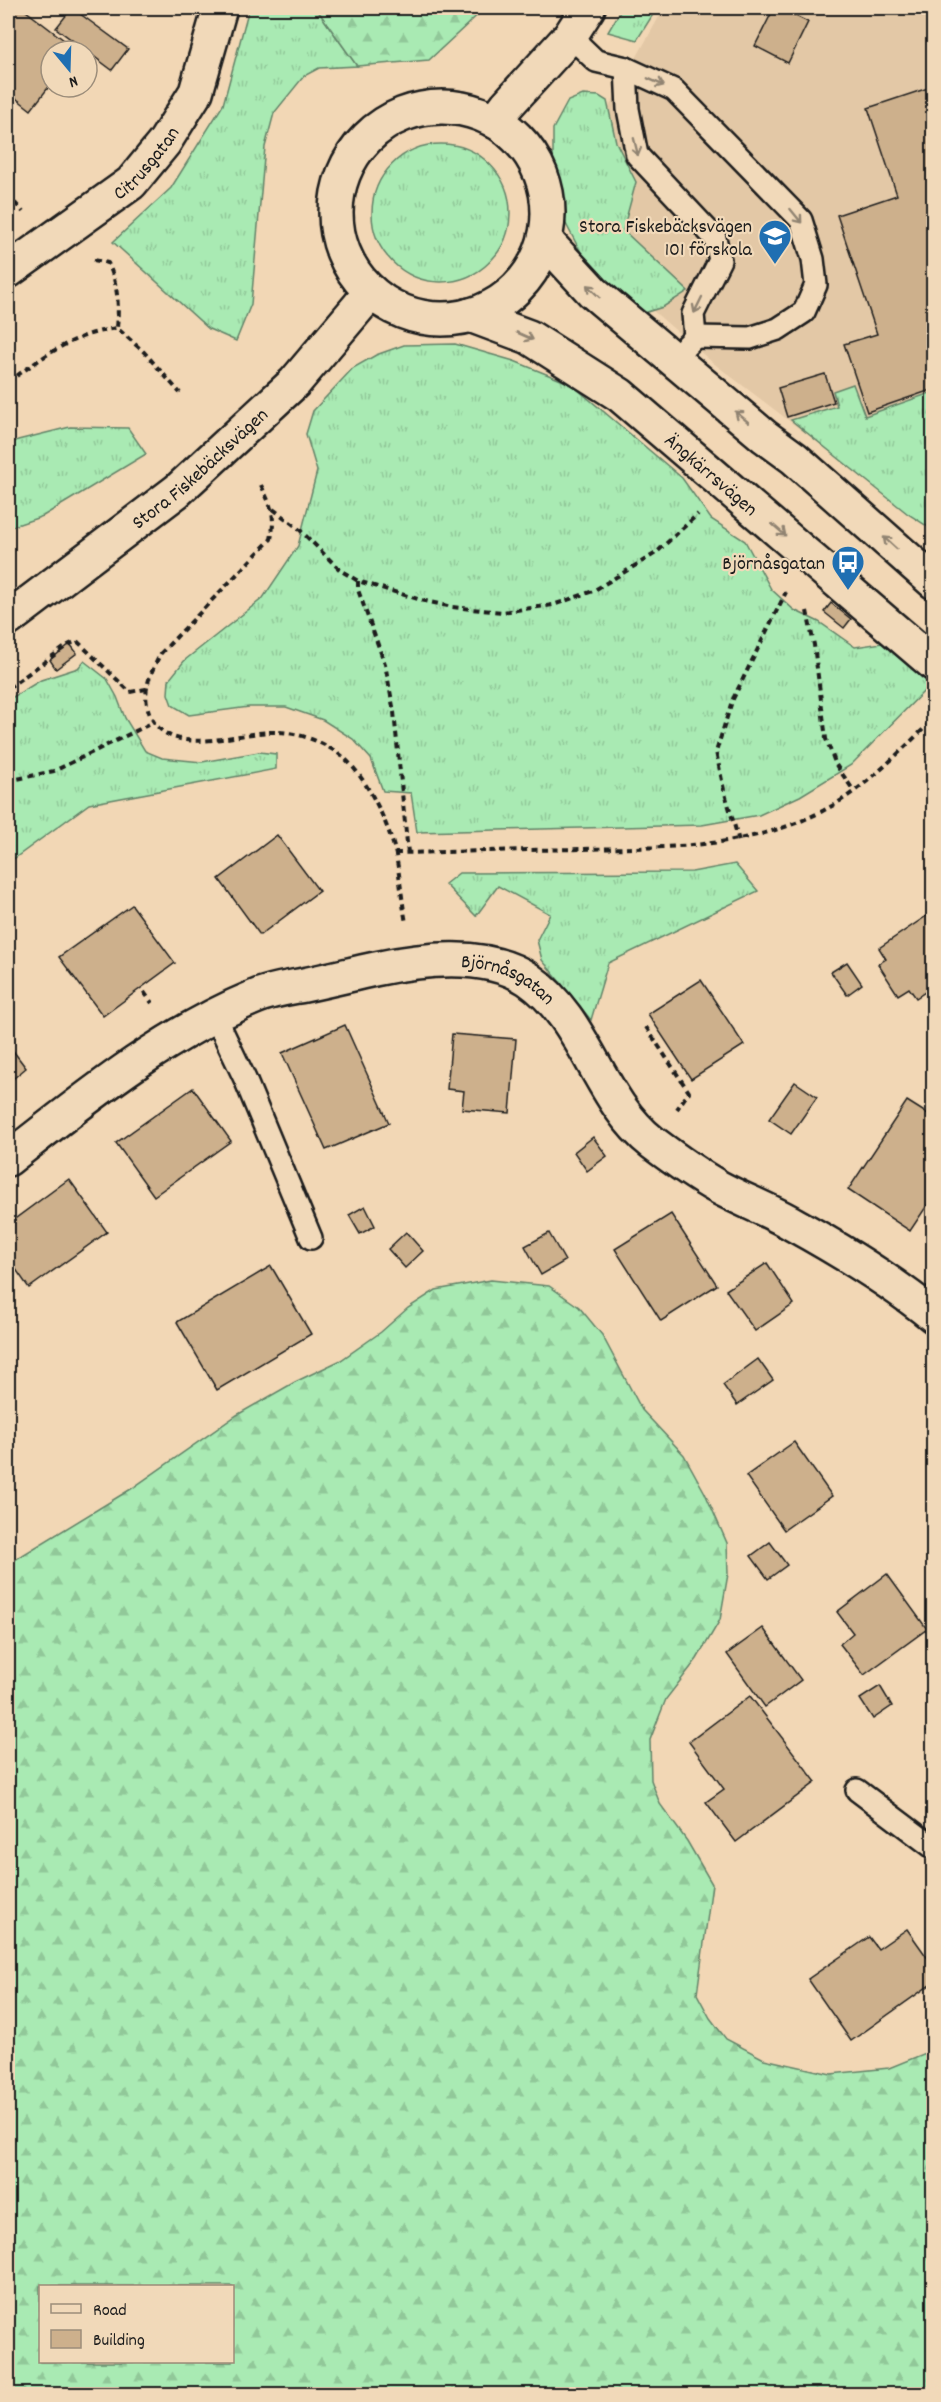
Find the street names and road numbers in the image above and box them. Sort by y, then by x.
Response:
street label: Citrusgatan [108,122,188,208]
street label: Stora Fiskebäcksvägen [127,402,276,537]
street label: Ängkärrsvägen [657,428,763,524]
street label: Björnåsgatan [460,949,560,1012]

